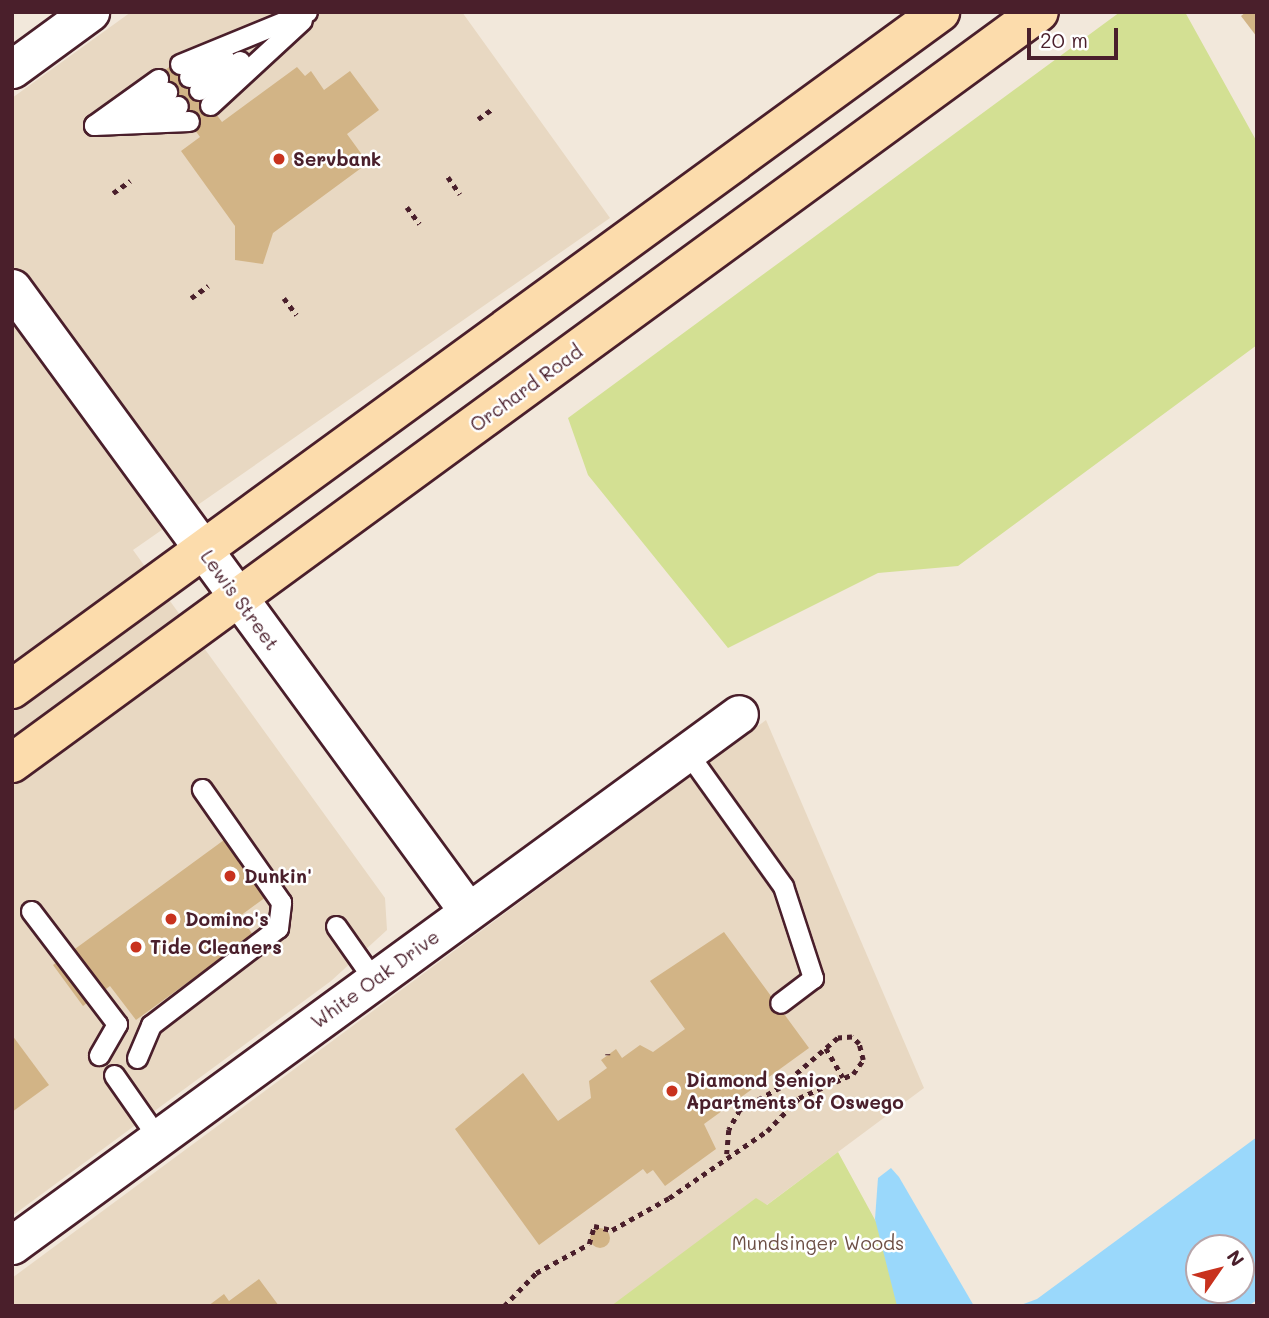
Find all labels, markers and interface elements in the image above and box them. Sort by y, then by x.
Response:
scale bar [1031,14,1122,58]
text: 20 m [1040,26,1088,53]
place label: Servbank [293,148,381,170]
marker: Servbank [271,151,287,167]
street label: Orchard Road [465,340,587,436]
street label: Lewis Street [196,546,284,654]
place label: Dunkin' [244,865,312,887]
marker: Dunkin' [222,868,238,884]
place label: Domino's [185,908,269,930]
marker: Domino's [163,911,179,927]
street label: White Oak Drive [307,925,443,1033]
place label: Tide Cleaners [150,936,282,958]
marker: Tide Cleaners [128,939,144,955]
place label: Diamond Senior Apartments of Oswego [686,1069,904,1113]
marker: Diamond Senior Apartments of Oswego [664,1083,680,1099]
park label: Mundsinger Woods [732,1232,904,1254]
north arrow [1185,1234,1255,1304]
text: N [1222,1245,1250,1271]

